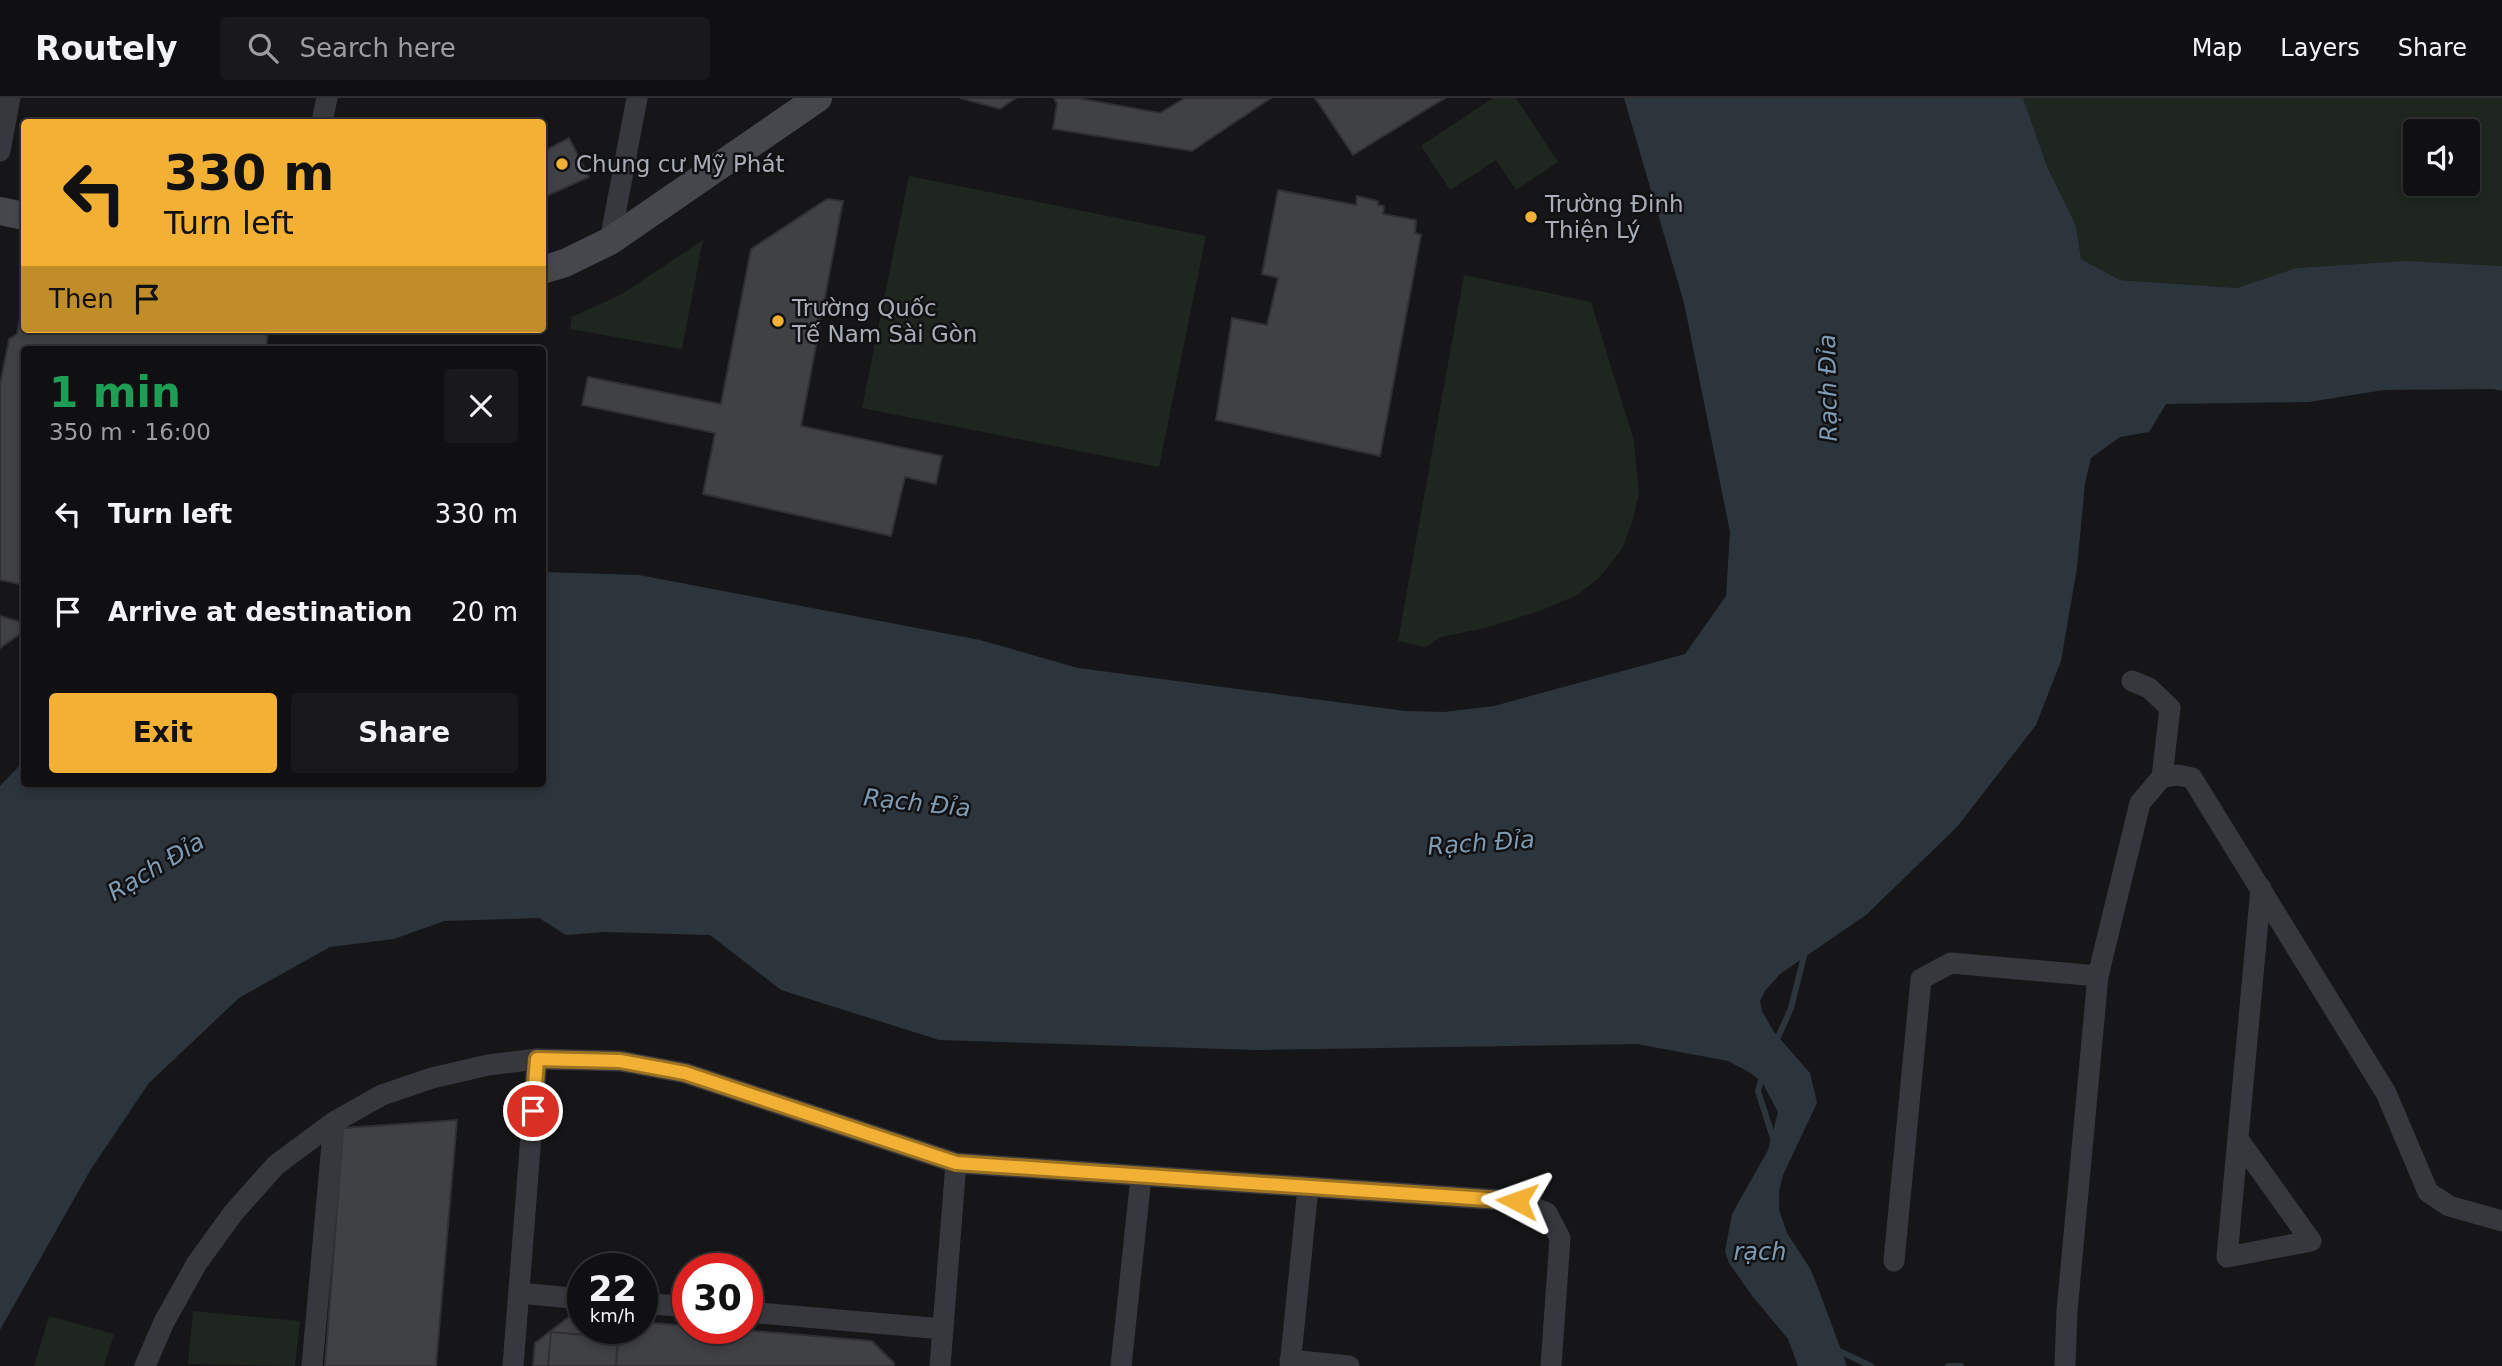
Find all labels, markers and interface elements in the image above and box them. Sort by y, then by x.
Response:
search box [220,17,710,80]
text: Routely [35,29,178,68]
icon: search [244,29,282,67]
text: Search here [300,33,456,63]
text: Map [2192,34,2242,62]
text: Layers [2280,34,2360,62]
text: Share [2398,34,2467,62]
map controls [2403,119,2480,196]
button: sound [2403,119,2480,196]
text: 330 m [164,145,334,202]
icon: left [49,147,140,238]
place label: Chung cư Mỹ Phát [576,151,785,177]
marker: Chung cư Mỹ Phát [554,156,570,172]
place label: Trường Đinh Thiện Lý [1544,191,1684,243]
text: Turn left [164,204,294,242]
marker: Trường Đinh Thiện Lý [1523,209,1539,225]
icon: arrive [128,280,166,318]
text: Then [49,284,114,314]
place label: Trường Quốc Tế Nam Sài Gòn [791,295,977,347]
marker: Trường Quốc Tế Nam Sài Gòn [770,313,786,329]
water label: Rạch Đỉa [1813,334,1843,442]
text: 1 min [49,368,181,417]
button: close [444,369,518,443]
text: 350 m · 16:00 [49,419,211,445]
icon: left [49,495,87,533]
text: Turn left [108,499,232,529]
text: 330 m [435,499,518,529]
icon: arrive [49,593,87,631]
text: Arrive at destination [108,597,412,627]
text: 20 m [451,597,518,627]
button: Exit [49,693,277,773]
button: Share [291,693,518,773]
water label: Rạch Đỉa [862,783,972,823]
water label: Rạch Đỉa [1426,825,1536,861]
water label: Rạch Đỉa [103,827,209,907]
pin [503,1081,563,1141]
icon: arrive [514,1092,552,1130]
position arrow [1480,1164,1554,1238]
water label: rạch [1734,1238,1786,1266]
speed limit sign: 30 [672,1253,763,1344]
text: 22 [588,1269,637,1309]
text: km/h [590,1305,635,1326]

